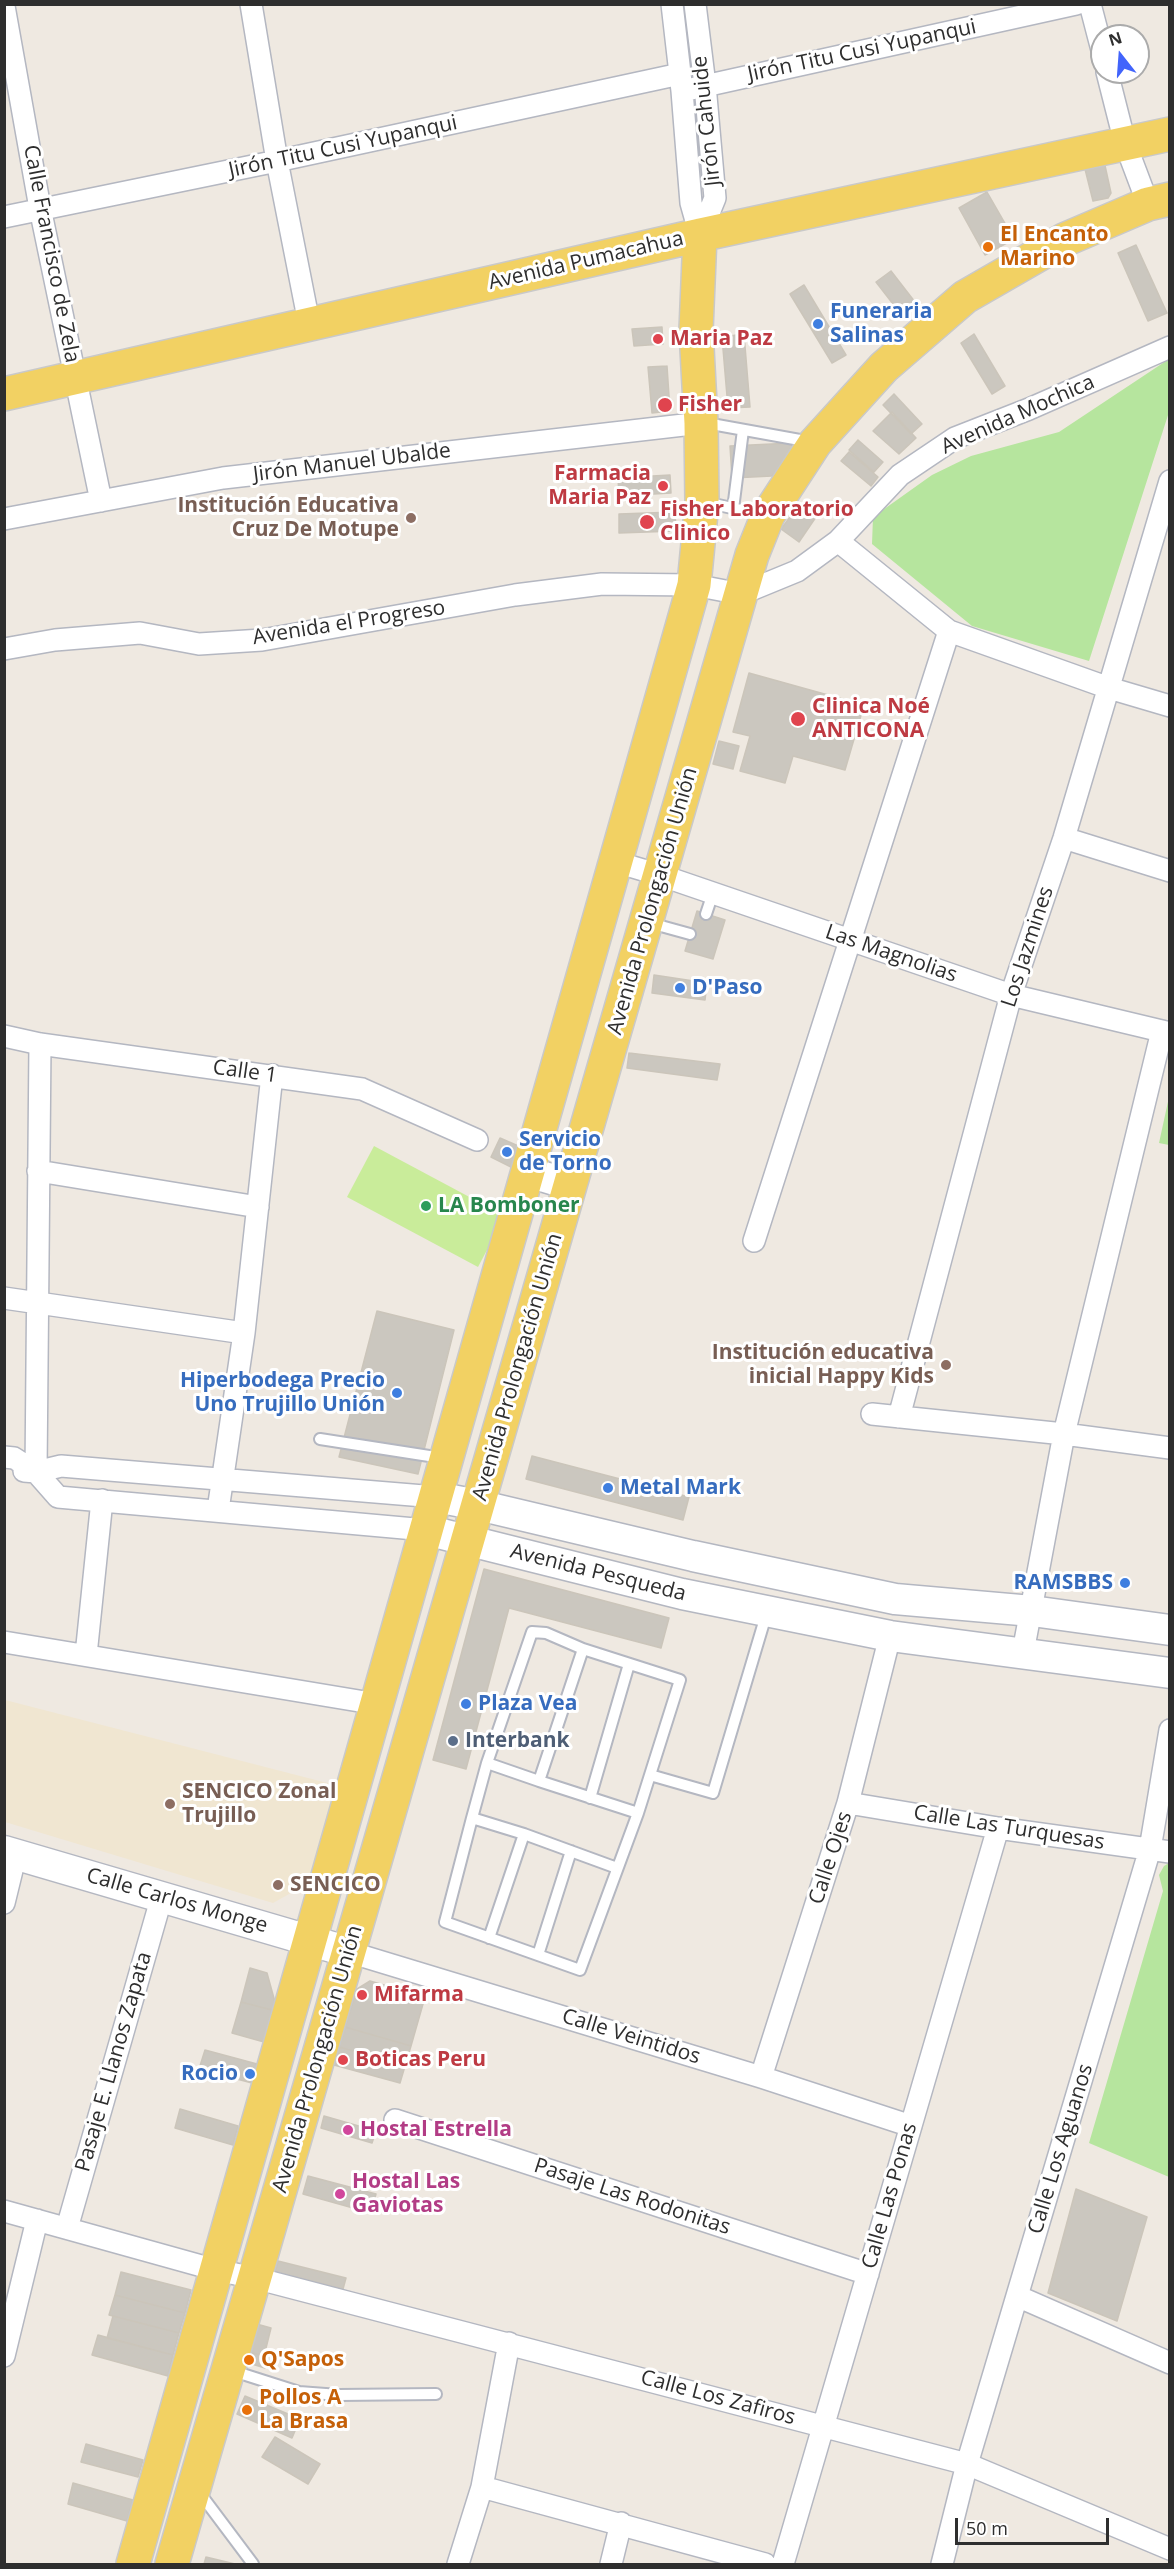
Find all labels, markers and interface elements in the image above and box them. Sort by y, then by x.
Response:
street label: Jirón Titu Cusi Yupanqui [745,14,979,88]
north arrow [1090,24,1150,84]
text: N [1106,26,1125,51]
street label: Jirón Cahuide [688,54,726,188]
street label: Jirón Titu Cusi Yupanqui [226,110,460,184]
street label: Calle Francisco de Zela [18,143,84,365]
place label: El Encanto Marino [1000,222,1109,272]
street label: Avenida Pumacahua [486,226,686,296]
marker: El Encanto Marino [981,240,995,254]
place label: Funeraria Salinas [830,299,932,349]
marker: Funeraria Salinas [811,317,825,331]
place label: Maria Paz [670,326,773,352]
marker: Maria Paz [651,332,665,346]
street label: Avenida Mochica [937,370,1099,460]
place label: Fisher [678,392,742,418]
marker: Fisher [656,396,674,414]
street label: Jirón Manuel Ubalde [252,438,452,488]
place label: Farmacia Maria Paz [548,461,651,511]
marker: Farmacia Maria Paz [656,479,670,493]
place label: Institución Educativa Cruz De Motupe [177,493,399,543]
place label: Fisher Laboratorio Clinico [660,497,854,547]
marker: Institución Educativa Cruz De Motupe [404,511,418,525]
marker: Fisher Laboratorio Clinico [638,513,656,531]
street label: Avenida el Progreso [251,595,447,651]
place label: Clinica Noé ANTICONA [812,694,930,744]
marker: Clinica Noé ANTICONA [789,710,807,728]
street label: Avenida Prolongación Unión [603,765,703,1037]
street label: Los Jazmines [997,883,1059,1011]
street label: Las Magnolias [822,920,960,988]
place label: D'Paso [692,975,762,1001]
marker: D'Paso [673,981,687,995]
street label: Calle 1 [211,1055,279,1089]
place label: Servicio de Torno [519,1127,612,1177]
marker: Servicio de Torno [500,1145,514,1159]
place label: LA Bomboner [438,1193,580,1219]
marker: LA Bomboner [419,1199,433,1213]
street label: Avenida Prolongación Unión [468,1231,568,1503]
place label: Institución educativa inicial Happy Kids [712,1340,934,1390]
marker: Institución educativa inicial Happy Kids [939,1358,953,1372]
place label: Hiperbodega Precio Uno Trujillo Unión [180,1368,385,1418]
marker: Hiperbodega Precio Uno Trujillo Unión [390,1386,404,1400]
place label: Metal Mark [620,1475,741,1501]
marker: Metal Mark [601,1481,615,1495]
street label: Avenida Pesqueda [508,1539,688,1607]
place label: RAMSBBS [1013,1570,1113,1596]
marker: RAMSBBS [1118,1576,1132,1590]
place label: Plaza Vea [478,1691,577,1717]
marker: Plaza Vea [459,1697,473,1711]
place label: Interbank [465,1728,570,1754]
marker: Interbank [446,1734,460,1748]
place label: SENCICO Zonal Trujillo [182,1779,336,1829]
marker: SENCICO Zonal Trujillo [163,1797,177,1811]
street label: Calle Las Turquesas [912,1800,1106,1856]
street label: Calle Ojes [804,1808,858,1908]
street label: Calle Carlos Monge [84,1863,270,1939]
place label: SENCICO [290,1872,381,1898]
marker: SENCICO [271,1878,285,1892]
street label: Avenida Prolongación Unión [268,1923,368,2195]
street label: Pasaje E. Llanos Zapata [71,1949,157,2175]
place label: Mifarma [374,1982,464,2008]
marker: Mifarma [355,1988,369,2002]
street label: Calle Veintidos [559,2004,703,2070]
place label: Boticas Peru [355,2047,486,2073]
marker: Boticas Peru [336,2053,350,2067]
place label: Rocio [181,2061,238,2087]
street label: Calle Los Aguanos [1023,2061,1099,2237]
marker: Rocio [243,2067,257,2081]
place label: Hostal Estrella [360,2117,512,2143]
street label: Calle Las Ponas [857,2120,923,2272]
marker: Hostal Estrella [341,2123,355,2137]
street label: Pasaje Las Rodonitas [531,2153,733,2241]
place label: Hostal Las Gaviotas [352,2169,460,2219]
marker: Hostal Las Gaviotas [333,2187,347,2201]
place label: Q'Sapos [261,2347,344,2373]
marker: Q'Sapos [242,2353,256,2367]
street label: Calle Los Zafiros [638,2365,798,2431]
place label: Pollos A La Brasa [259,2385,348,2435]
marker: Pollos A La Brasa [240,2403,254,2417]
scale bar [958,2506,1112,2544]
text: 50 m [966,2516,1008,2540]

